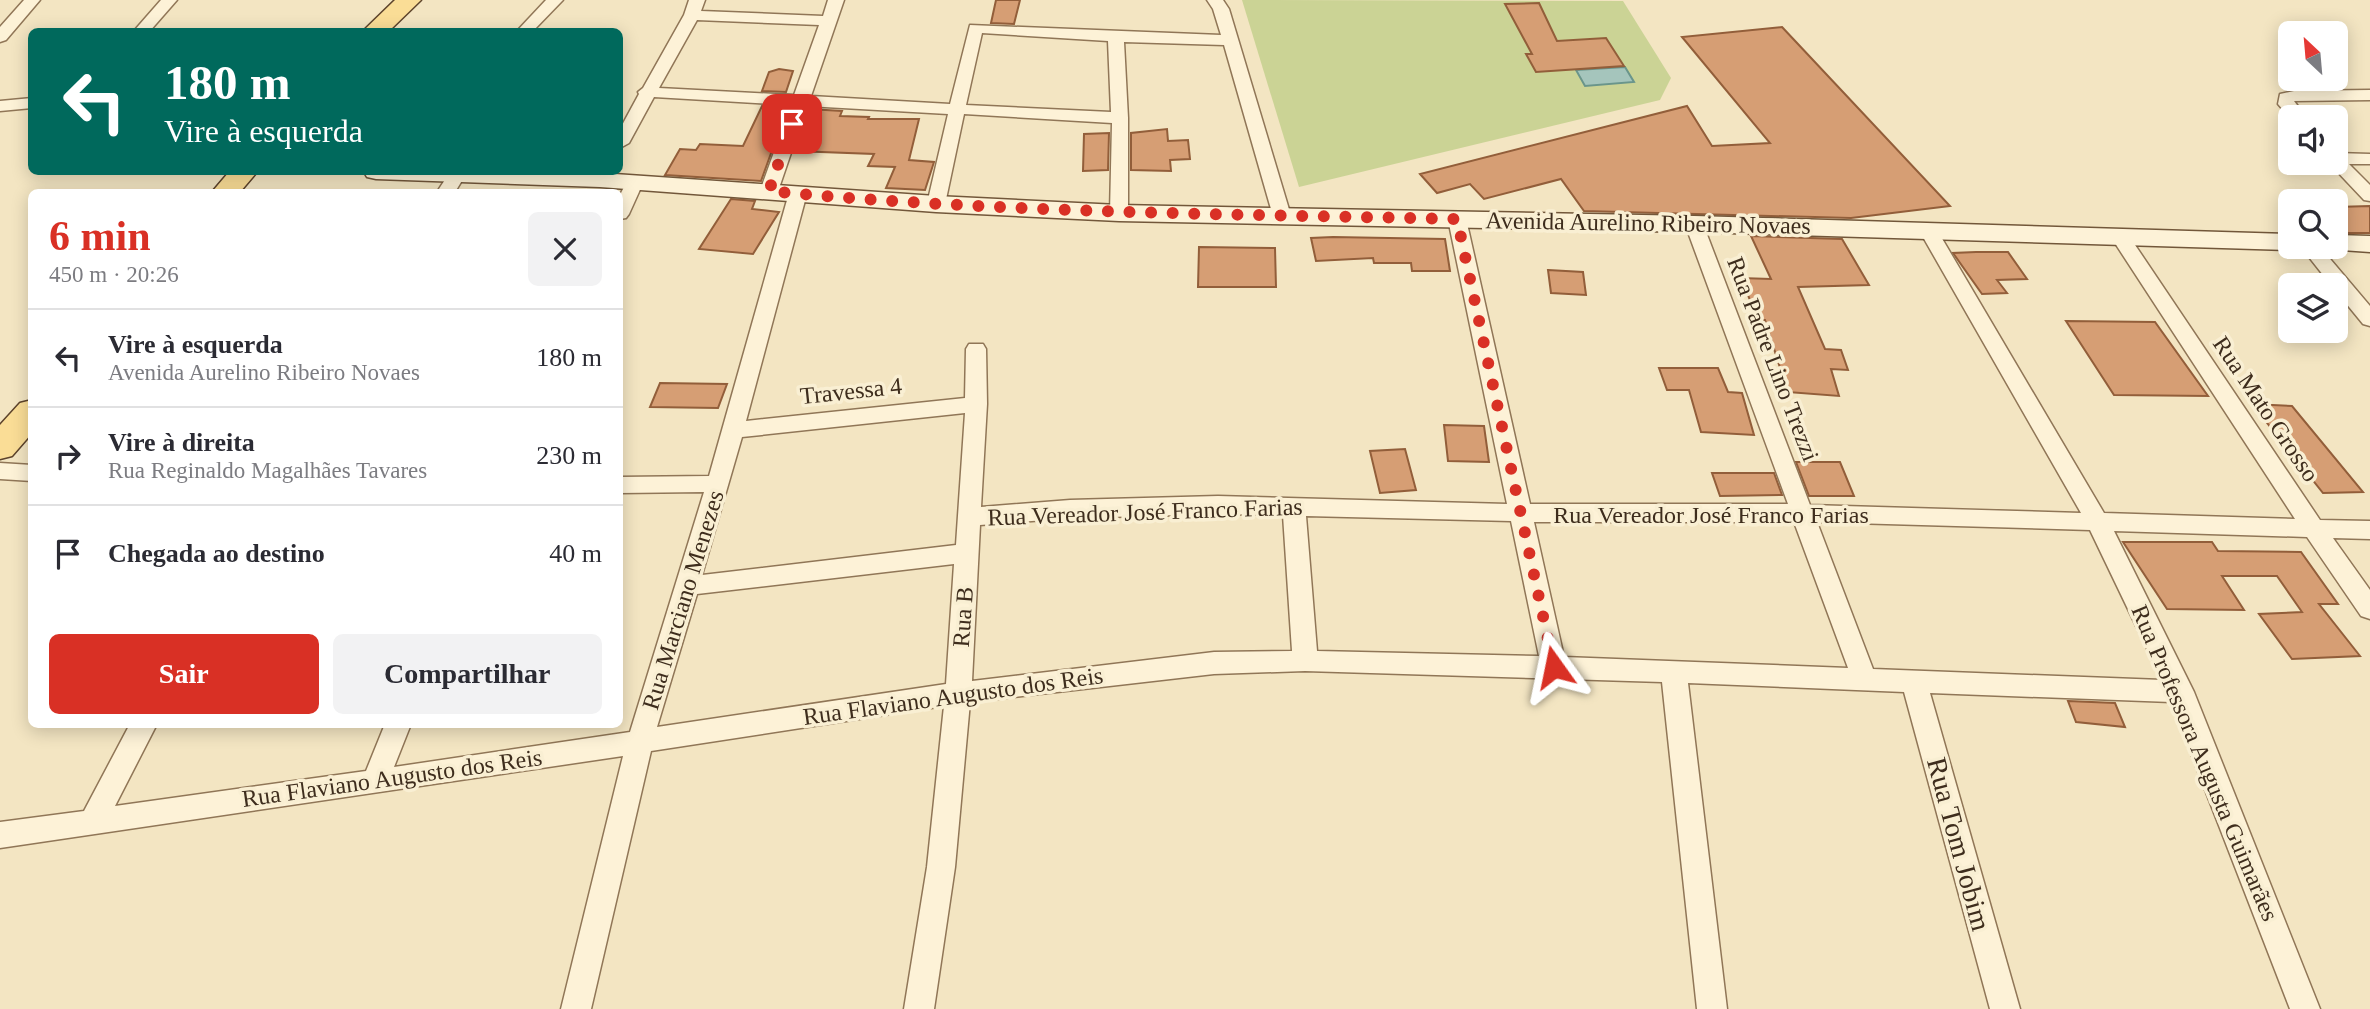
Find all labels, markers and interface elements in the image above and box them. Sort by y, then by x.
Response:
north arrow [2278,21,2348,91]
map controls [2278,21,2348,343]
text: 180 m [164,55,291,110]
icon: left [49,56,140,147]
pin [762,94,822,154]
icon: arrive [773,105,811,143]
button: sound [2278,105,2348,175]
text: Vire à esquerda [164,113,363,149]
button: search [2278,189,2348,259]
street label: Avenida Aurelino Ribeiro Novaes [1485,207,1811,239]
button: close [528,212,602,286]
text: 6 min [49,213,151,259]
street label: Rua Padre Lino Trezzi [1722,253,1824,465]
text: 450 m · 20:26 [49,262,179,287]
button: layers [2278,273,2348,343]
text: Vire à esquerda [108,330,283,359]
street label: Rua Mato Grosso [2208,332,2324,486]
icon: left [49,339,87,377]
text: 180 m [536,343,602,372]
text: Avenida Aurelino Ribeiro Novaes [108,360,420,385]
street label: Travessa 4 [799,373,903,409]
text: Vire à direita [108,428,255,457]
icon: right [49,437,87,475]
text: 230 m [536,441,602,470]
text: Rua Reginaldo Magalhães Tavares [108,458,427,483]
street label: Rua Marciano Menezes [637,487,729,713]
street label: Rua Vereador José Franco Farias [987,494,1303,530]
street label: Rua Vereador José Franco Farias [1553,502,1869,528]
icon: arrive [49,535,87,573]
text: Chegada ao destino [108,539,325,568]
text: 40 m [549,539,602,568]
street label: Rua B [948,586,978,648]
street label: Rua Professora Augusta Guimarães [2126,601,2284,925]
position arrow [1517,630,1591,704]
button: Sair [49,634,319,714]
button: Compartilhar [333,634,602,714]
street label: Rua Flaviano Augusto dos Reis [801,662,1105,730]
street label: Rua Flaviano Augusto dos Reis [240,744,544,812]
street label: Rua Tom Jobim [1921,754,1997,934]

